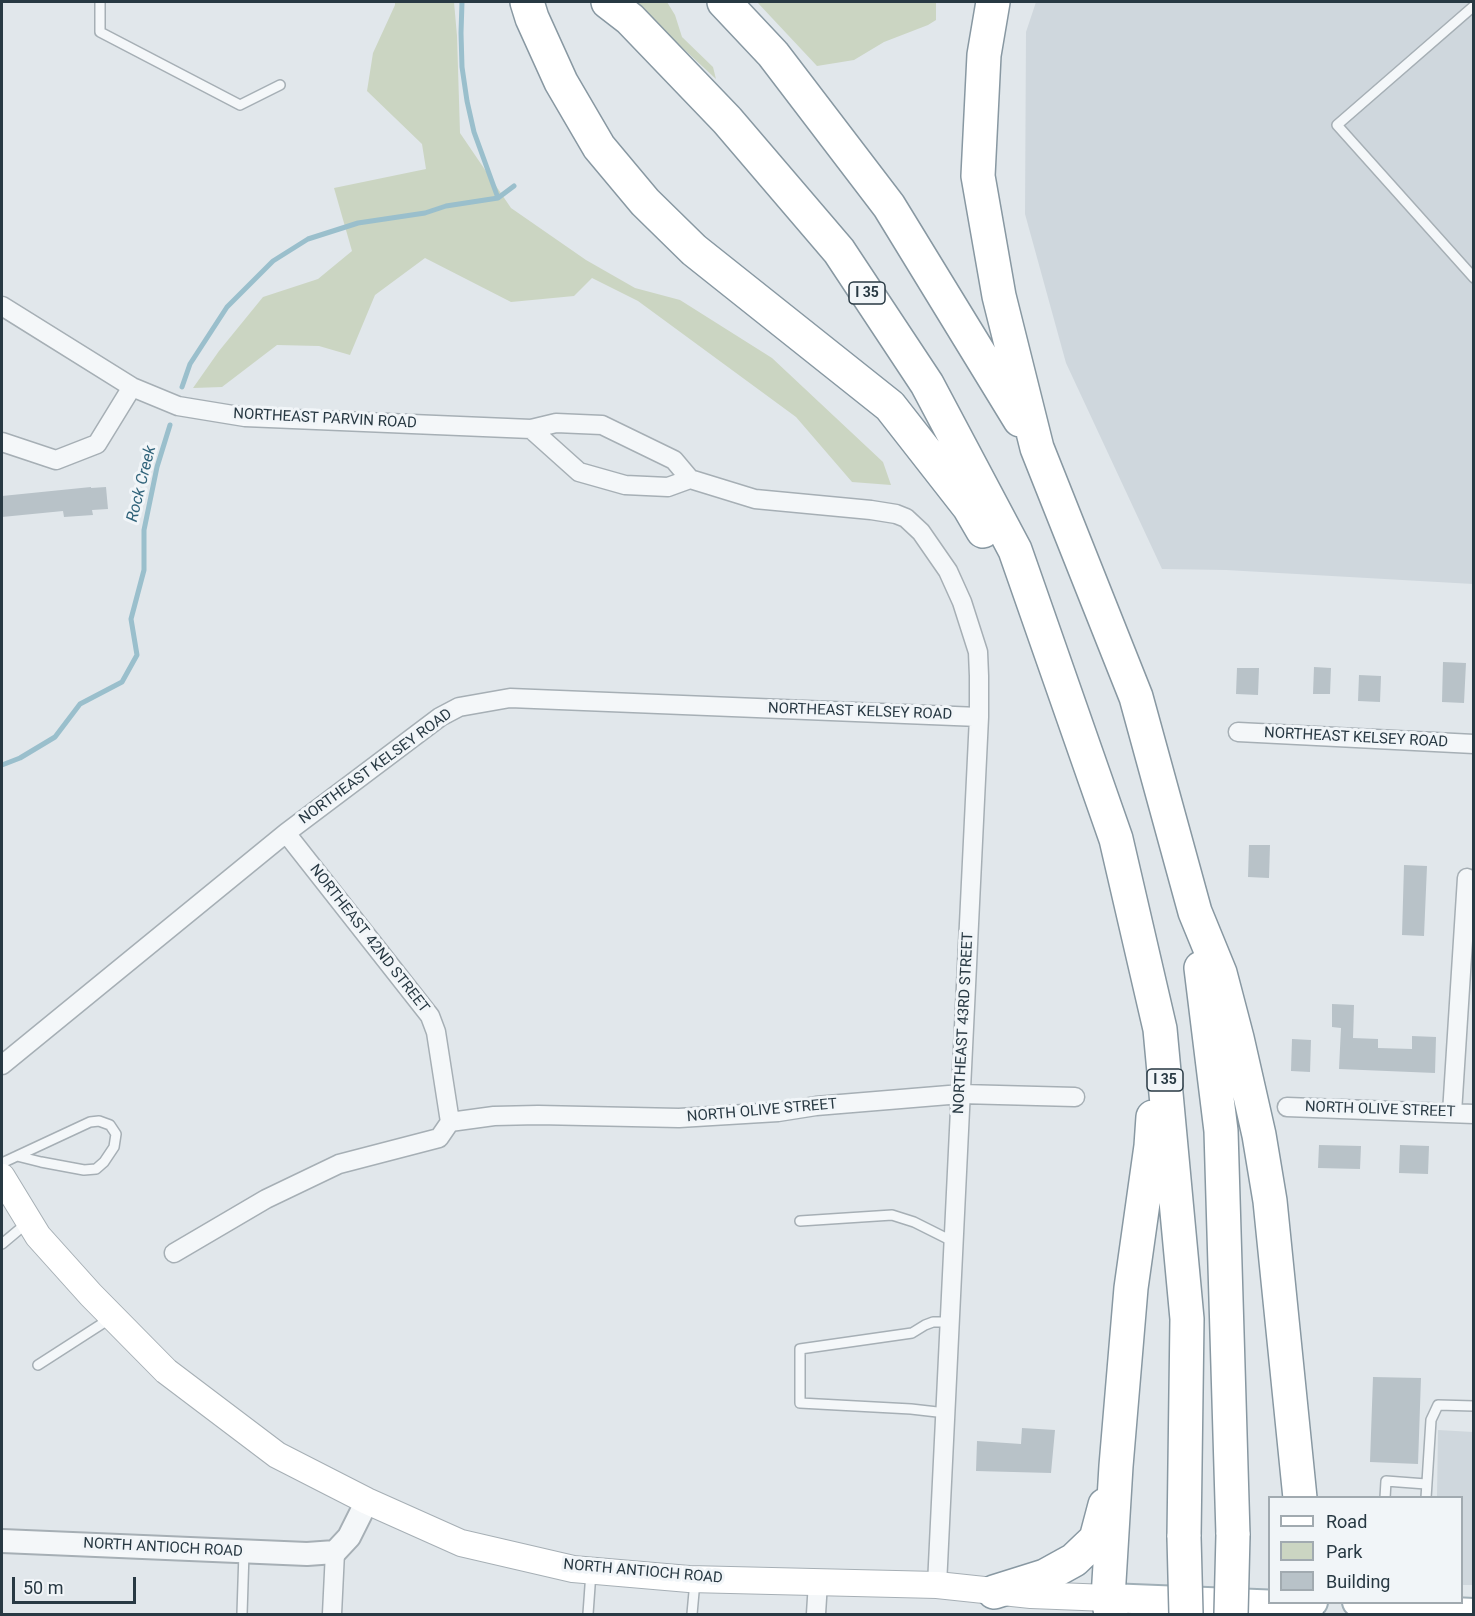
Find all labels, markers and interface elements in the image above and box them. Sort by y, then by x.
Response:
road number: I 35 [849,282,885,304]
street label: NORTHEAST PARVIN ROAD [233,405,417,433]
water label: Rock Creek [123,444,161,524]
street label: NORTHEAST KELSEY ROAD [768,700,952,724]
street label: NORTHEAST KELSEY ROAD [296,706,456,828]
street label: NORTHEAST KELSEY ROAD [1263,724,1449,752]
street label: NORTHEAST 42ND STREET [305,861,433,1017]
street label: NORTHEAST 43RD STREET [950,932,978,1114]
road number: I 35 [1147,1069,1183,1091]
street label: NORTH OLIVE STREET [686,1095,838,1127]
street label: NORTH OLIVE STREET [1304,1098,1456,1122]
legend [1268,1496,1463,1604]
text: Road [1326,1511,1367,1532]
street label: NORTH ANTIOCH ROAD [83,1535,243,1561]
text: Park [1326,1541,1362,1562]
street label: NORTH ANTIOCH ROAD [563,1556,723,1588]
scale bar [15,1565,140,1603]
text: Building [1326,1571,1390,1592]
text: 50 m [23,1577,63,1598]

